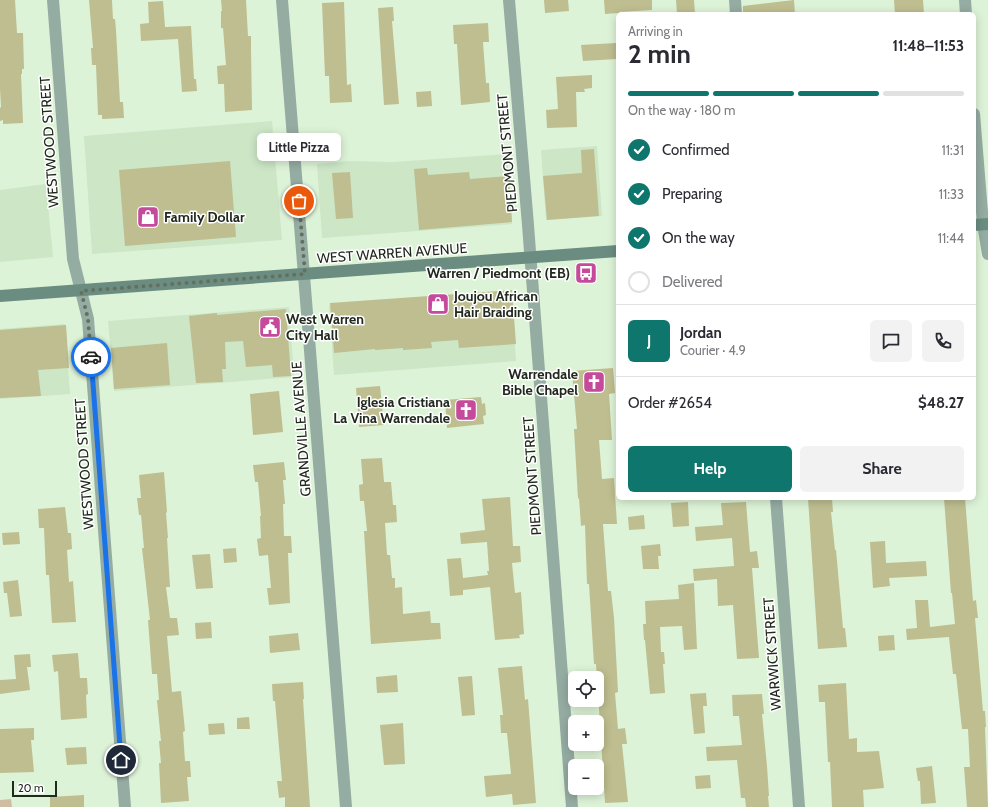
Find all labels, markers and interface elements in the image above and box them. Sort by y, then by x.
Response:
text: Arriving in [628,23,683,39]
text: 11:48–11:53 [893,37,964,55]
text: 2 min [628,38,691,70]
street label: WESTWOOD STREET [35,75,63,208]
street label: PIEDMONT STREET [493,92,521,213]
text: On the way · 180 m [628,102,736,118]
callout: Little Pizza [257,133,341,161]
text: Little Pizza [268,139,330,155]
icon: check [628,139,650,161]
text: Confirmed [662,141,730,159]
text: 11:31 [942,142,964,158]
icon: check [628,183,650,205]
pin [282,184,316,218]
text: Preparing [662,185,722,203]
text: 11:33 [939,186,964,202]
icon: bag [288,190,310,212]
shop icon: Family Dollar [135,204,161,230]
place label: Family Dollar [164,208,245,226]
icon: check [628,227,650,249]
text: On the way [662,229,735,247]
text: 11:44 [938,230,964,246]
street label: WEST WARREN AVENUE [316,239,468,267]
bus stop icon: Warren / Piedmont (EB) [573,260,599,286]
place label: Warren / Piedmont (EB) [427,264,570,282]
text: Delivered [662,273,723,291]
place label: Joujou African Hair Braiding [453,287,538,321]
shop icon: Joujou African Hair Braiding [425,291,451,317]
place label: West Warren City Hall [286,310,364,344]
public building icon: West Warren City Hall [257,314,283,340]
button: chat [870,320,912,362]
button: phone [922,320,964,362]
text: Jordan [680,324,722,342]
text: J [647,332,651,350]
courier [71,337,111,377]
text: Courier · 4.9 [680,342,746,358]
icon: car [80,346,102,368]
street label: GRANDVILLE AVENUE [287,361,315,497]
place label: Warrendale Bible Chapel [502,365,578,399]
church icon: Warrendale Bible Chapel [581,369,607,395]
place label: Iglesia Cristiana La Vina Warrendale [333,393,450,427]
text: Order #2654 [628,394,712,412]
text: $48.27 [918,394,964,412]
street label: WESTWOOD STREET [70,397,98,530]
church icon: Iglesia Cristiana La Vina Warrendale [453,397,479,423]
street label: PIEDMONT STREET [519,415,545,536]
button: Help [628,446,792,492]
button: Share [800,446,964,492]
street label: WARWICK STREET [759,596,785,711]
map controls [568,671,604,795]
button: locate [568,671,604,707]
button: + [568,715,604,751]
pin [104,743,138,777]
icon: home [110,749,132,771]
button: − [568,759,604,795]
scale bar [12,779,57,798]
text: 20 m [18,781,44,795]

